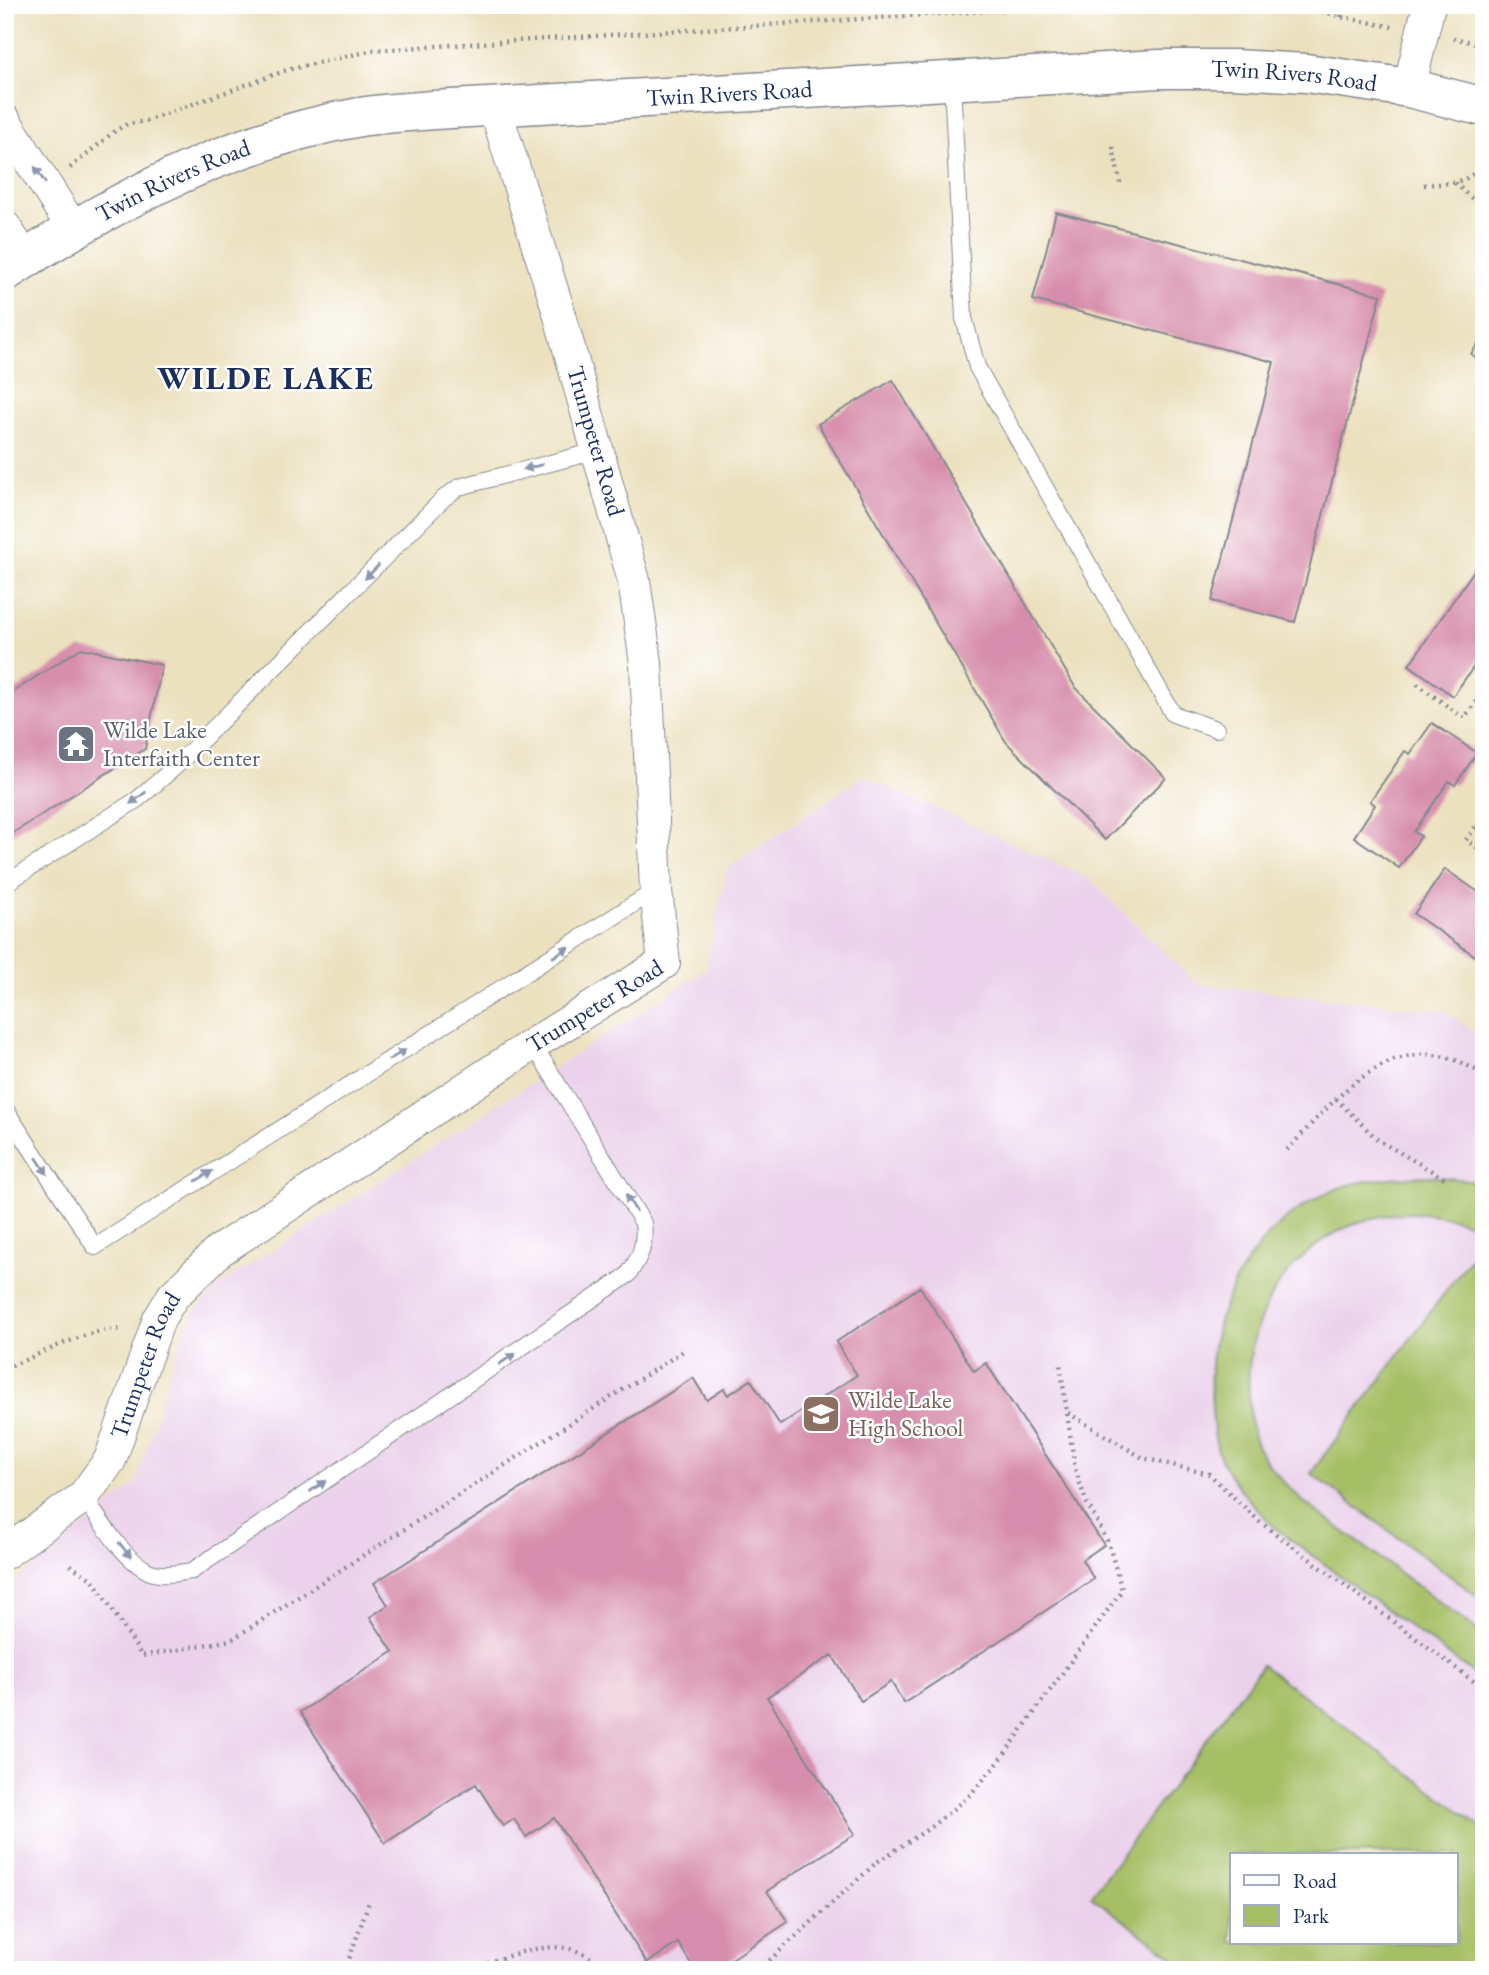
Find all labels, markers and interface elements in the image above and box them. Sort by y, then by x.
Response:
street label: Twin Rivers Road [1211,53,1380,98]
street label: Twin Rivers Road [645,73,814,113]
street label: Twin Rivers Road [90,131,255,229]
one-way arrow [34,165,47,185]
district label: WILDE LAKE [157,357,375,399]
street label: Trumpeter Road [560,362,633,520]
one-way arrow [522,462,544,473]
one-way arrow [364,563,381,579]
place label: Wilde Lake Interfaith Center [103,714,260,773]
temple icon: Wilde Lake Interfaith Center [55,723,97,765]
one-way arrow [130,790,148,805]
one-way arrow [551,945,571,958]
street label: Trumpeter Road [520,951,669,1059]
one-way arrow [387,1048,406,1061]
one-way arrow [36,1156,49,1176]
one-way arrow [194,1169,214,1182]
one-way arrow [624,1194,637,1213]
street label: Trumpeter Road [103,1285,188,1443]
one-way arrow [498,1352,516,1366]
place label: Wilde Lake High School [848,1384,964,1443]
school or university icon: Wilde Lake High School [800,1393,842,1435]
one-way arrow [309,1479,327,1493]
one-way arrow [118,1541,133,1559]
legend [1230,1853,1458,1944]
text: Road [1293,1867,1337,1894]
text: Park [1293,1902,1330,1929]

